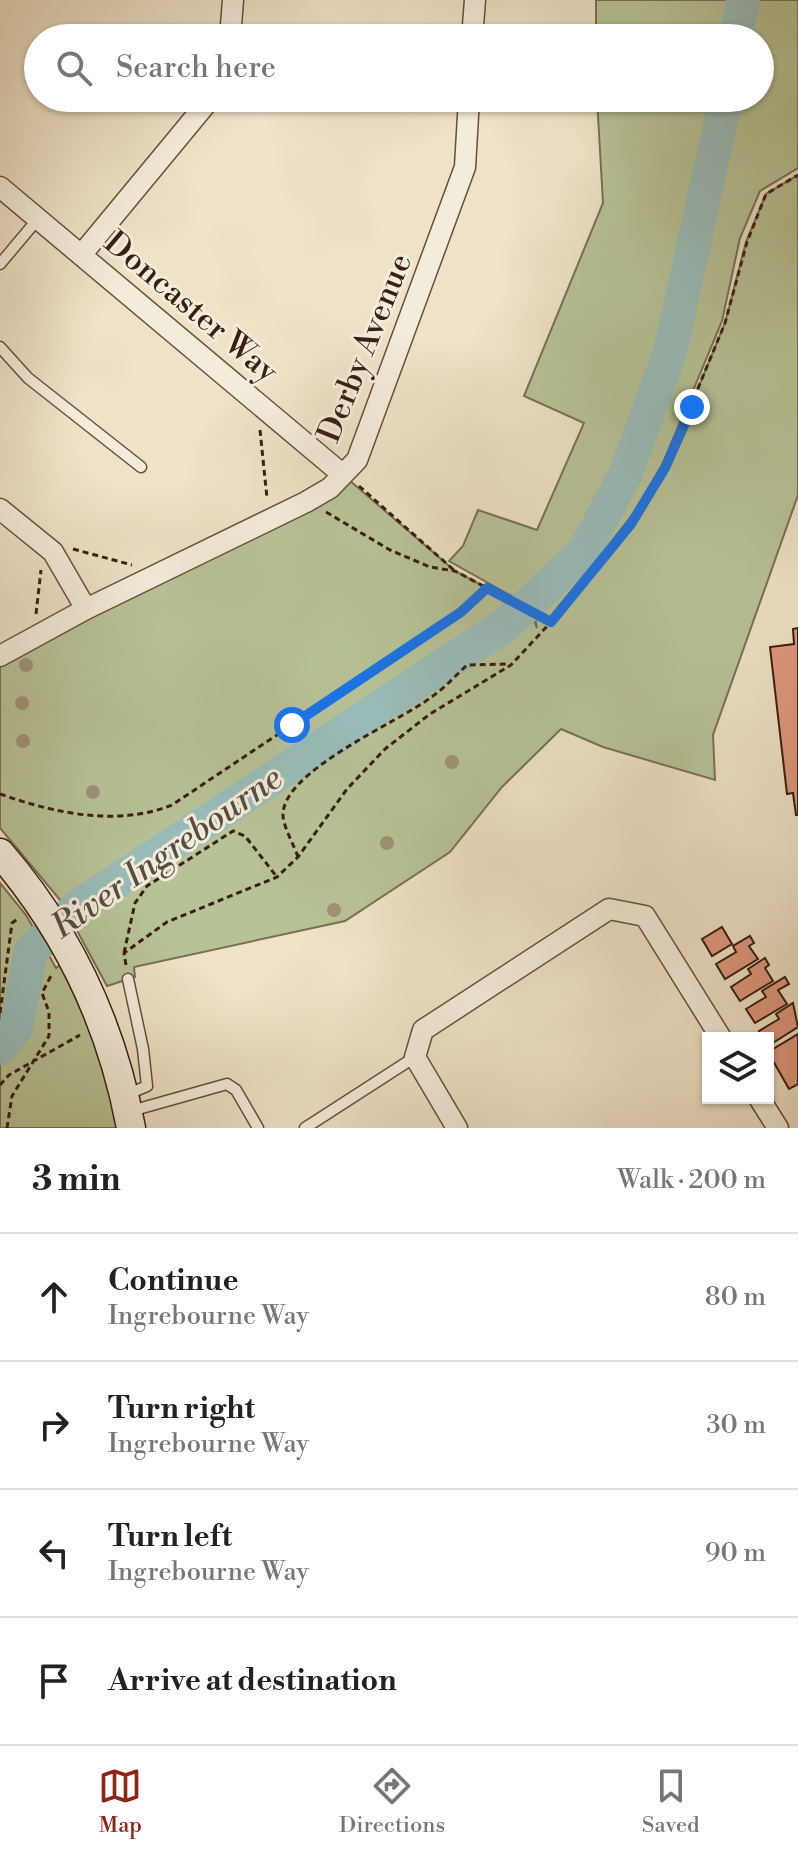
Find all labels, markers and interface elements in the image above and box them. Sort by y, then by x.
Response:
search box [24,24,774,112]
icon: search [52,46,96,90]
text: Search here [116,49,276,87]
street label: Doncaster Way [96,223,286,392]
street label: Derby Avenue [309,248,421,448]
route end [674,389,710,425]
route start [274,707,310,743]
water label: River Ingrebourne [43,758,291,949]
map controls [702,1032,774,1104]
button: layers [702,1032,774,1104]
text: 3 min [32,1159,121,1201]
text: Walk · 200 m [617,1164,766,1196]
text: Continue [108,1262,239,1300]
icon: ahead [32,1275,76,1319]
text: 80 m [705,1281,766,1313]
text: Ingrebourne Way [108,1300,309,1332]
text: Turn right [108,1390,255,1428]
icon: right [32,1403,76,1447]
text: 30 m [706,1409,766,1441]
text: Ingrebourne Way [108,1428,309,1460]
text: Turn left [108,1518,232,1556]
icon: left [32,1531,76,1575]
text: 90 m [705,1537,766,1569]
text: Ingrebourne Way [108,1556,309,1588]
icon: arrive [32,1659,76,1703]
text: Arrive at destination [108,1662,397,1700]
tab: Map [98,1764,142,1839]
tab: Directions [339,1764,445,1839]
tab: Saved [642,1764,700,1839]

